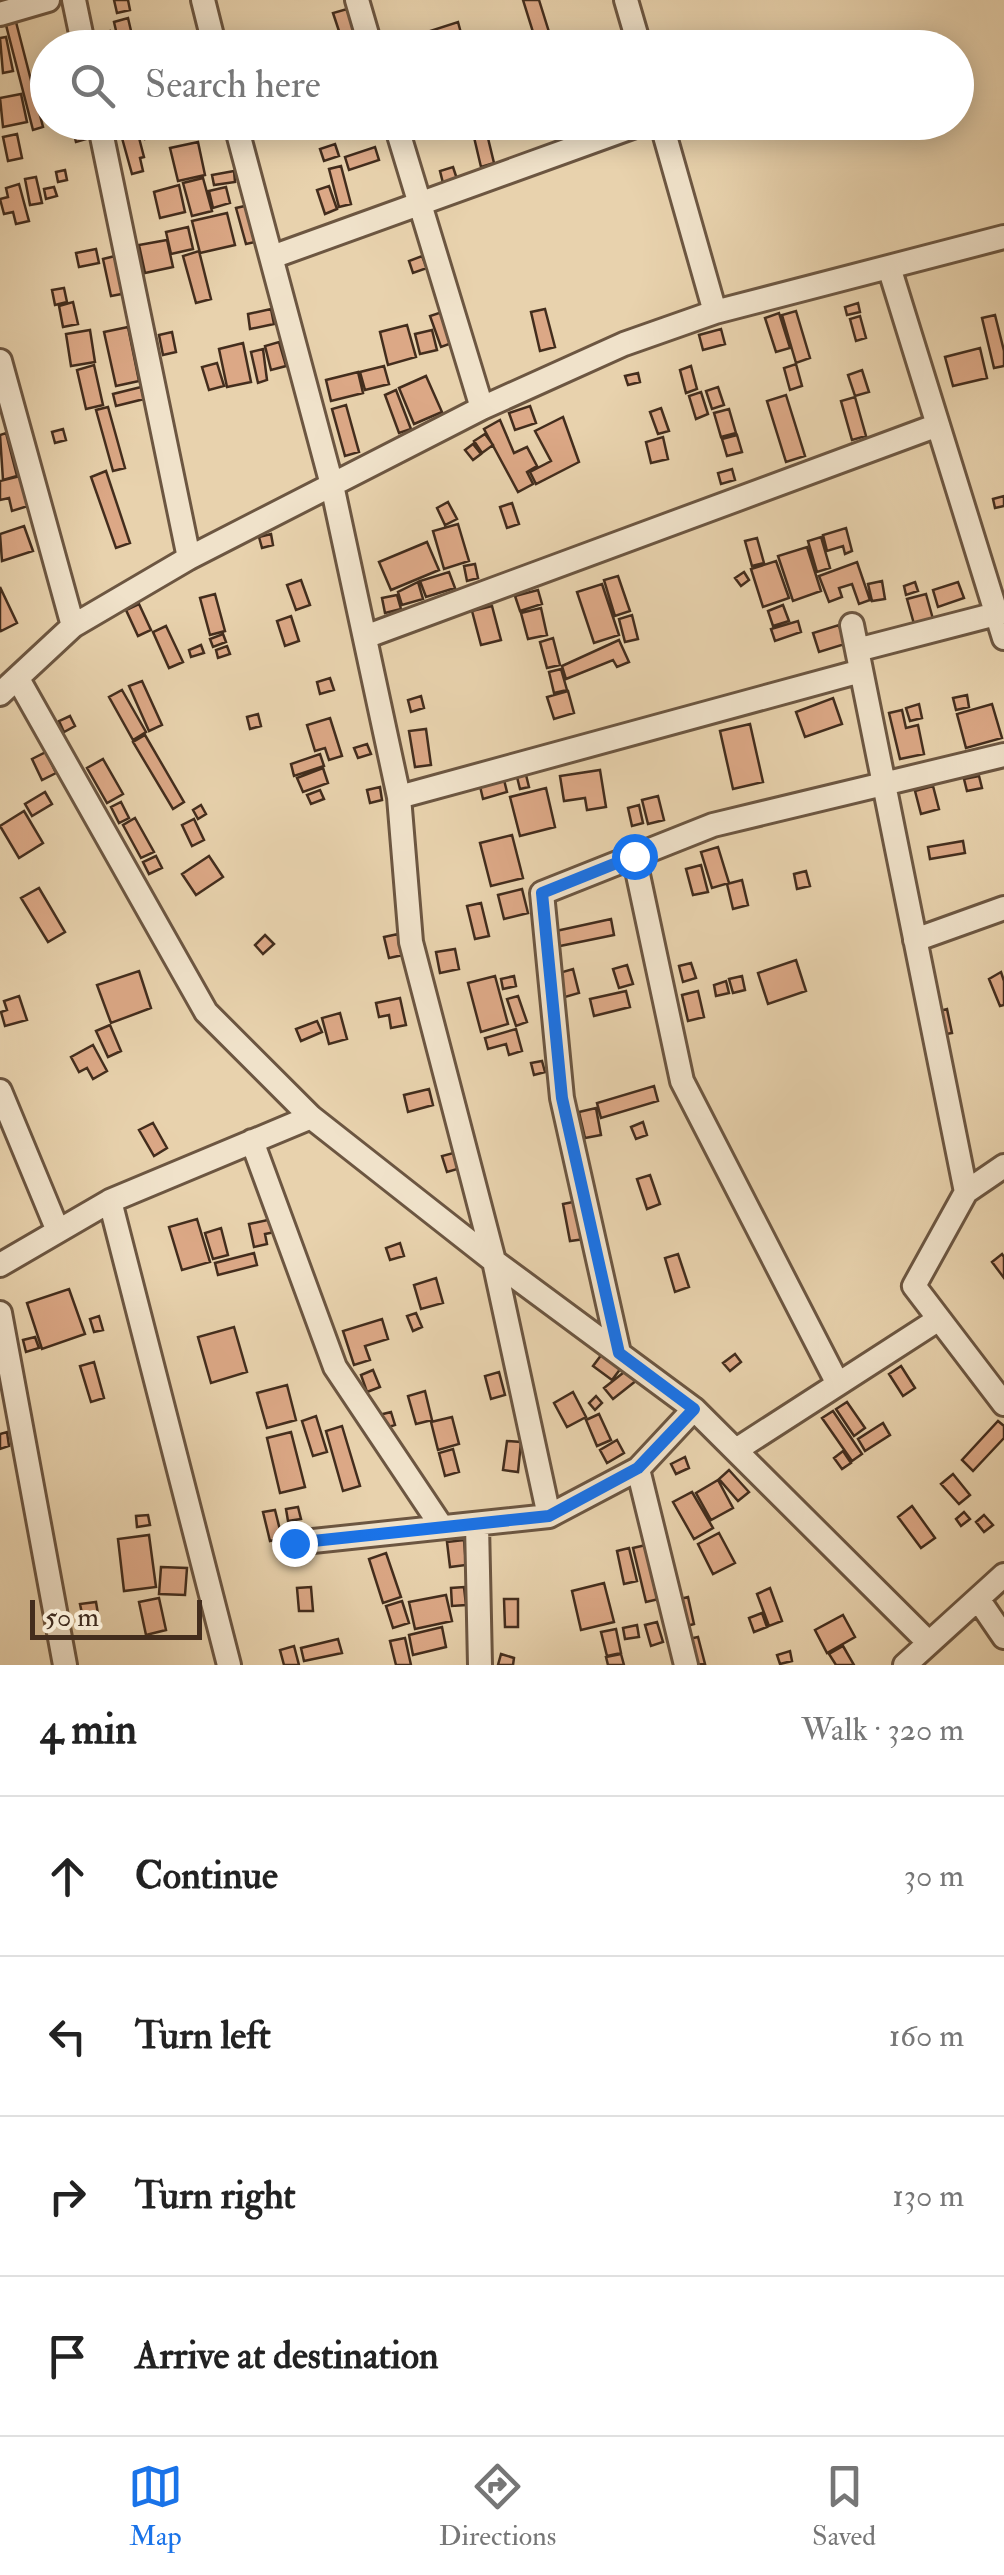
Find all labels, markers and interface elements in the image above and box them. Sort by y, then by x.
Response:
search box [30,30,974,140]
icon: search [65,58,120,113]
text: Search here [145,61,321,109]
route start [612,834,658,880]
route end [272,1521,318,1567]
scale bar [30,1595,202,1640]
text: 50 m [45,1600,99,1635]
text: 4 min [40,1704,137,1756]
text: Walk · 320 m [801,1710,964,1750]
icon: ahead [40,1849,95,1904]
text: Continue [135,1852,278,1900]
text: 30 m [904,1856,964,1896]
icon: left [40,2009,95,2064]
text: Turn left [135,2012,271,2060]
text: 160 m [889,2016,964,2056]
icon: right [40,2169,95,2224]
text: Turn right [135,2172,296,2220]
text: 130 m [892,2176,964,2216]
icon: arrive [40,2329,95,2384]
text: Arrive at destination [135,2332,439,2380]
tab: Map [128,2459,183,2554]
tab: Directions [439,2459,556,2554]
tab: Saved [812,2459,876,2554]

